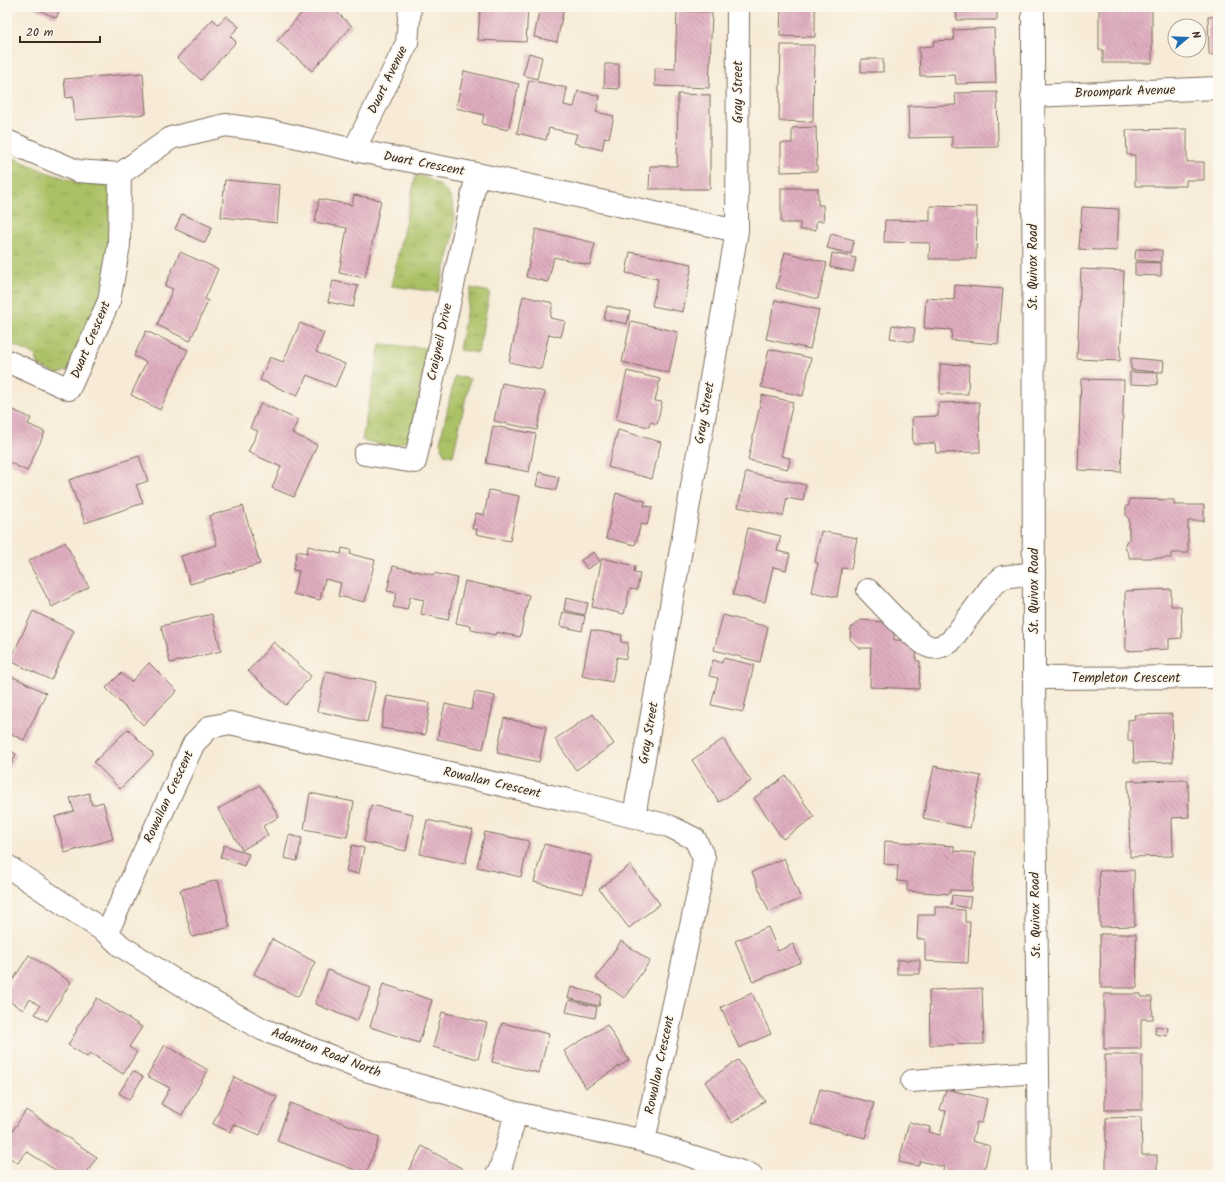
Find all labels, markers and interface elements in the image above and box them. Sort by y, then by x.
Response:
scale bar [20,18,100,44]
north arrow [1167,18,1207,58]
text: 20 m [26,23,54,42]
text: N [1186,29,1205,41]
street label: Duart Avenue [362,42,414,118]
street label: Gray Street [728,60,749,123]
street label: Broompark Avenue [1074,80,1176,104]
street label: Duart Crescent [382,146,467,182]
street label: St. Quivox Road [1023,223,1044,310]
street label: Duart Crescent [65,297,117,382]
street label: Craigneil Drive [422,301,458,383]
street label: Gray Street [689,379,721,446]
street label: St. Quivox Road [1024,547,1045,634]
street label: Templeton Crescent [1072,668,1181,689]
street label: Gray Street [633,699,665,766]
street label: Rowallan Crescent [138,746,200,847]
street label: Rowallan Crescent [441,762,544,805]
street label: St. Quivox Road [1025,871,1047,958]
street label: Rowallan Crescent [639,1013,681,1116]
street label: Adamton Road North [268,1022,384,1084]

